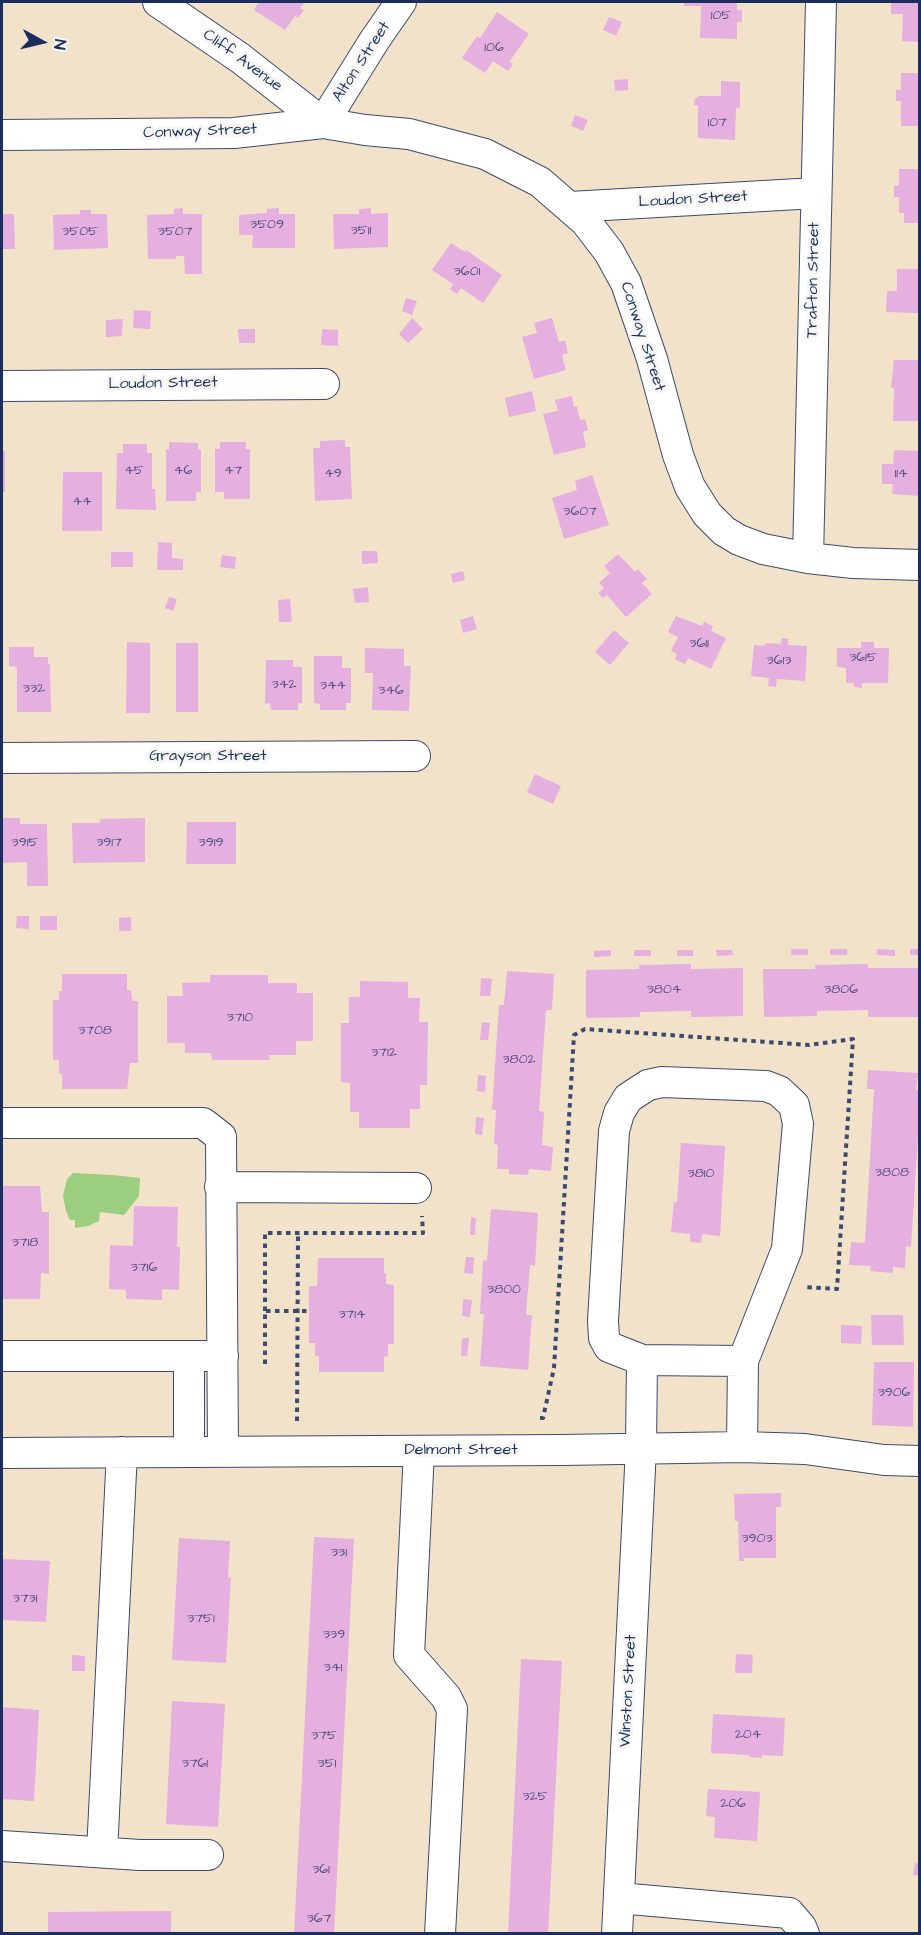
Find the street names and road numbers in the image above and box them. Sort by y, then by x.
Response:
street label: Alton Street [329,18,395,106]
street label: Cliff Avenue [198,26,286,96]
street label: Conway Street [143,120,257,144]
street label: Loudon Street [638,188,748,212]
street label: Trafton Street [803,222,825,338]
street label: Conway Street [615,280,669,394]
street label: Loudon Street [108,373,218,395]
street label: Grayson Street [149,747,267,767]
street label: Delmont Street [404,1441,518,1461]
street label: Winston Street [616,1634,642,1748]

